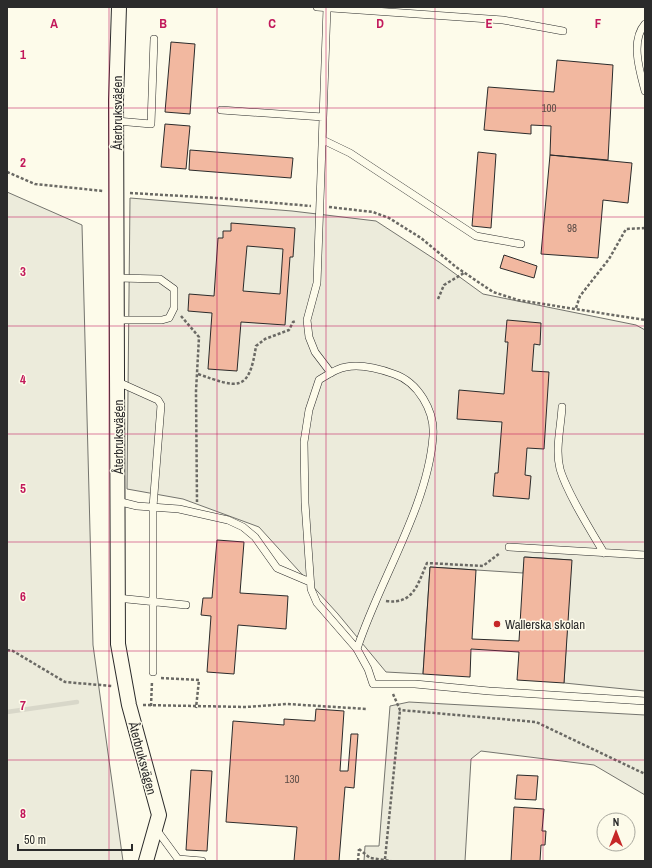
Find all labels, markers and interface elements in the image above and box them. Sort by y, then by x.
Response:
text: A [50,15,58,32]
text: B [159,15,167,32]
text: C [268,15,276,32]
text: D [376,15,384,32]
text: E [485,15,493,32]
text: F [595,15,602,32]
text: 1 [20,46,26,63]
street label: Återbruksvägen [109,76,126,151]
house number: 100 [541,101,557,115]
text: 2 [20,154,26,171]
house number: 98 [567,221,577,235]
text: 3 [20,263,26,280]
text: 4 [20,371,26,388]
street label: Återbruksvägen [110,400,127,475]
text: 5 [20,480,26,497]
text: 6 [20,588,26,605]
place label: Wallerska skolan [505,616,585,633]
marker: Wallerska skolan [492,619,502,629]
text: 7 [20,697,26,714]
street label: Återbruksvägen [124,719,160,796]
house number: 130 [284,772,300,786]
text: 8 [20,805,26,822]
north arrow [596,812,636,852]
text: N [613,815,619,829]
scale bar [18,826,132,852]
text: 50 m [24,832,46,848]

